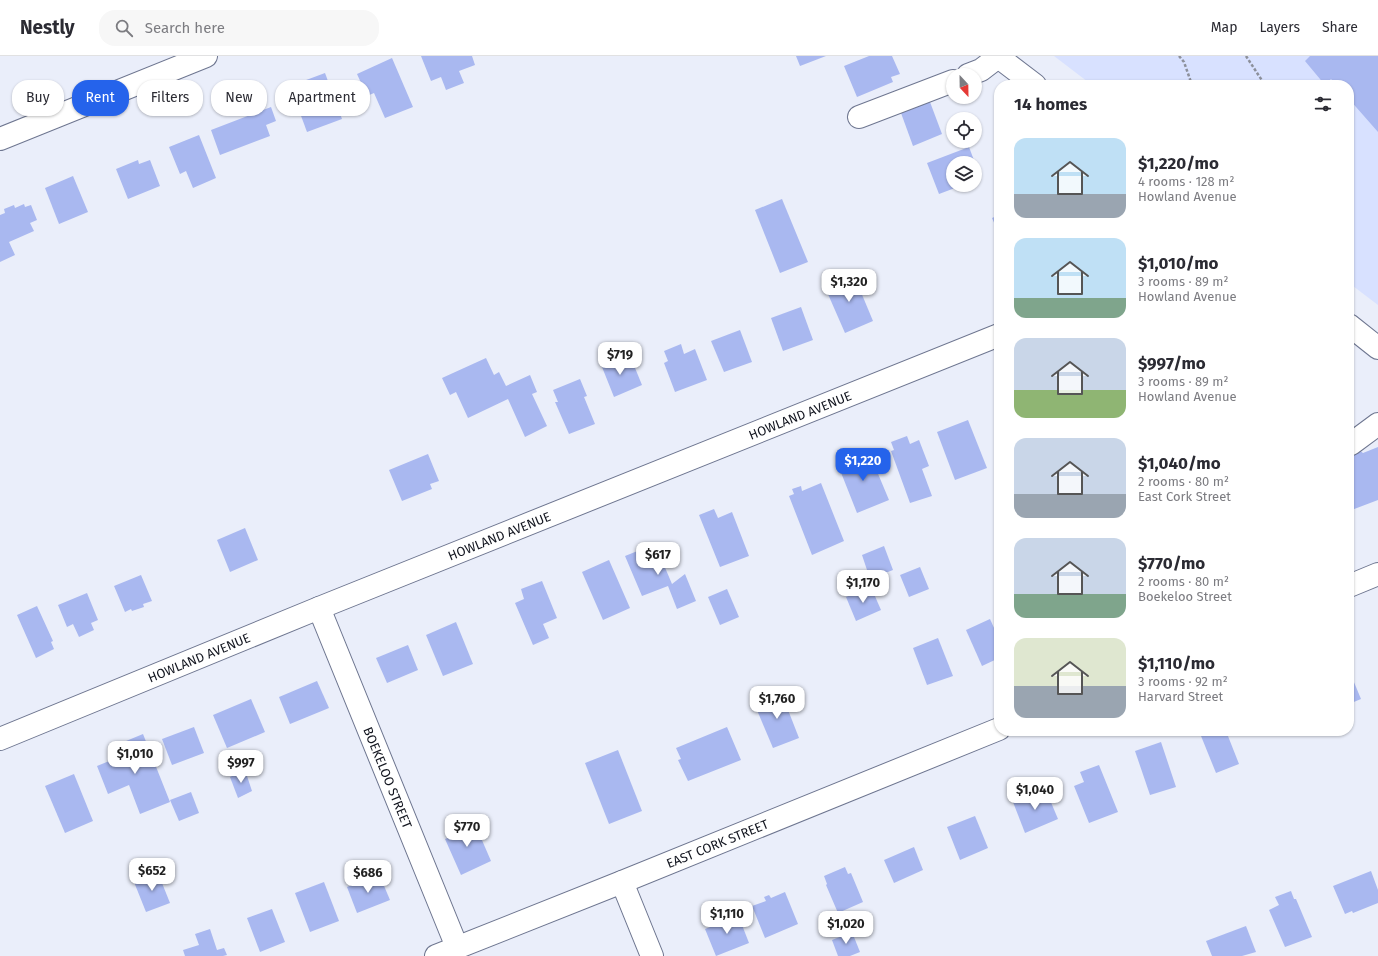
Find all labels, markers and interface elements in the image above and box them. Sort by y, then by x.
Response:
search box [99,10,379,46]
text: Nestly [20,16,75,39]
icon: search [113,17,135,39]
text: Search here [145,19,225,37]
text: Map [1211,19,1237,36]
text: Layers [1259,19,1300,36]
text: Share [1322,19,1358,36]
north arrow [946,68,982,104]
map controls [946,68,982,192]
chip: Buy [12,80,64,116]
chip: Rent [72,80,129,116]
chip: Filters [137,80,203,116]
chip: New [211,80,267,116]
chip: Apartment [275,80,370,116]
icon: filters [1312,93,1334,115]
text: 14 homes [1014,94,1087,115]
button: locate [946,112,982,148]
text: $1,220/mo [1138,153,1219,174]
icon: home [1046,154,1094,202]
button: layers [946,156,982,192]
text: 4 rooms · 128 m² [1138,174,1234,189]
text: Howland Avenue [1138,189,1237,204]
text: $1,010/mo [1138,253,1218,274]
icon: home [1046,254,1094,302]
pin: $1,320 [816,269,882,303]
text: $1,320 [831,274,868,289]
text: 3 rooms · 89 m² [1138,274,1228,289]
text: Howland Avenue [1138,289,1237,304]
pin: $719 [596,342,644,376]
text: $719 [607,347,633,362]
text: $997/mo [1138,353,1206,374]
icon: home [1046,354,1094,402]
text: 3 rooms · 89 m² [1138,374,1228,389]
street label: HOWLAND AVENUE [747,388,854,443]
text: Howland Avenue [1138,389,1237,404]
pin: $1,220 [830,448,896,482]
text: $1,220 [845,453,881,468]
text: $1,040/mo [1138,453,1221,474]
icon: home [1046,454,1094,502]
text: 2 rooms · 80 m² [1138,474,1229,489]
text: East Cork Street [1138,489,1231,504]
street label: HOWLAND AVENUE [446,509,553,563]
pin: $617 [634,542,682,576]
text: $617 [645,547,671,562]
text: $770/mo [1138,553,1205,574]
icon: home [1046,554,1094,602]
pin: $1,170 [830,570,896,604]
text: 2 rooms · 80 m² [1138,574,1229,589]
text: $1,170 [846,575,880,590]
text: Boekeloo Street [1138,589,1232,604]
street label: HOWLAND AVENUE [146,630,252,685]
text: $1,110/mo [1138,653,1215,674]
icon: home [1046,654,1094,702]
text: 3 rooms · 92 m² [1138,674,1228,689]
pin: $1,760 [744,686,810,720]
text: Harvard Street [1138,689,1223,704]
text: $1,760 [759,691,795,706]
street label: BOEKELOO STREET [360,725,415,831]
pin: $1,010 [102,741,168,775]
text: $1,010 [117,746,153,761]
pin: $997 [217,750,265,784]
text: $997 [227,755,255,770]
pin: $1,040 [1002,777,1068,811]
text: $1,040 [1016,782,1054,797]
pin: $770 [443,814,491,848]
street label: EAST CORK STREET [664,816,771,871]
text: $770 [454,819,480,834]
pin: $652 [128,858,176,892]
pin: $686 [344,860,392,894]
text: $652 [138,863,166,878]
text: $686 [353,865,383,880]
pin: $1,110 [694,901,760,935]
text: $1,110 [710,906,744,921]
pin: $1,020 [813,911,879,945]
text: $1,020 [827,916,865,931]

